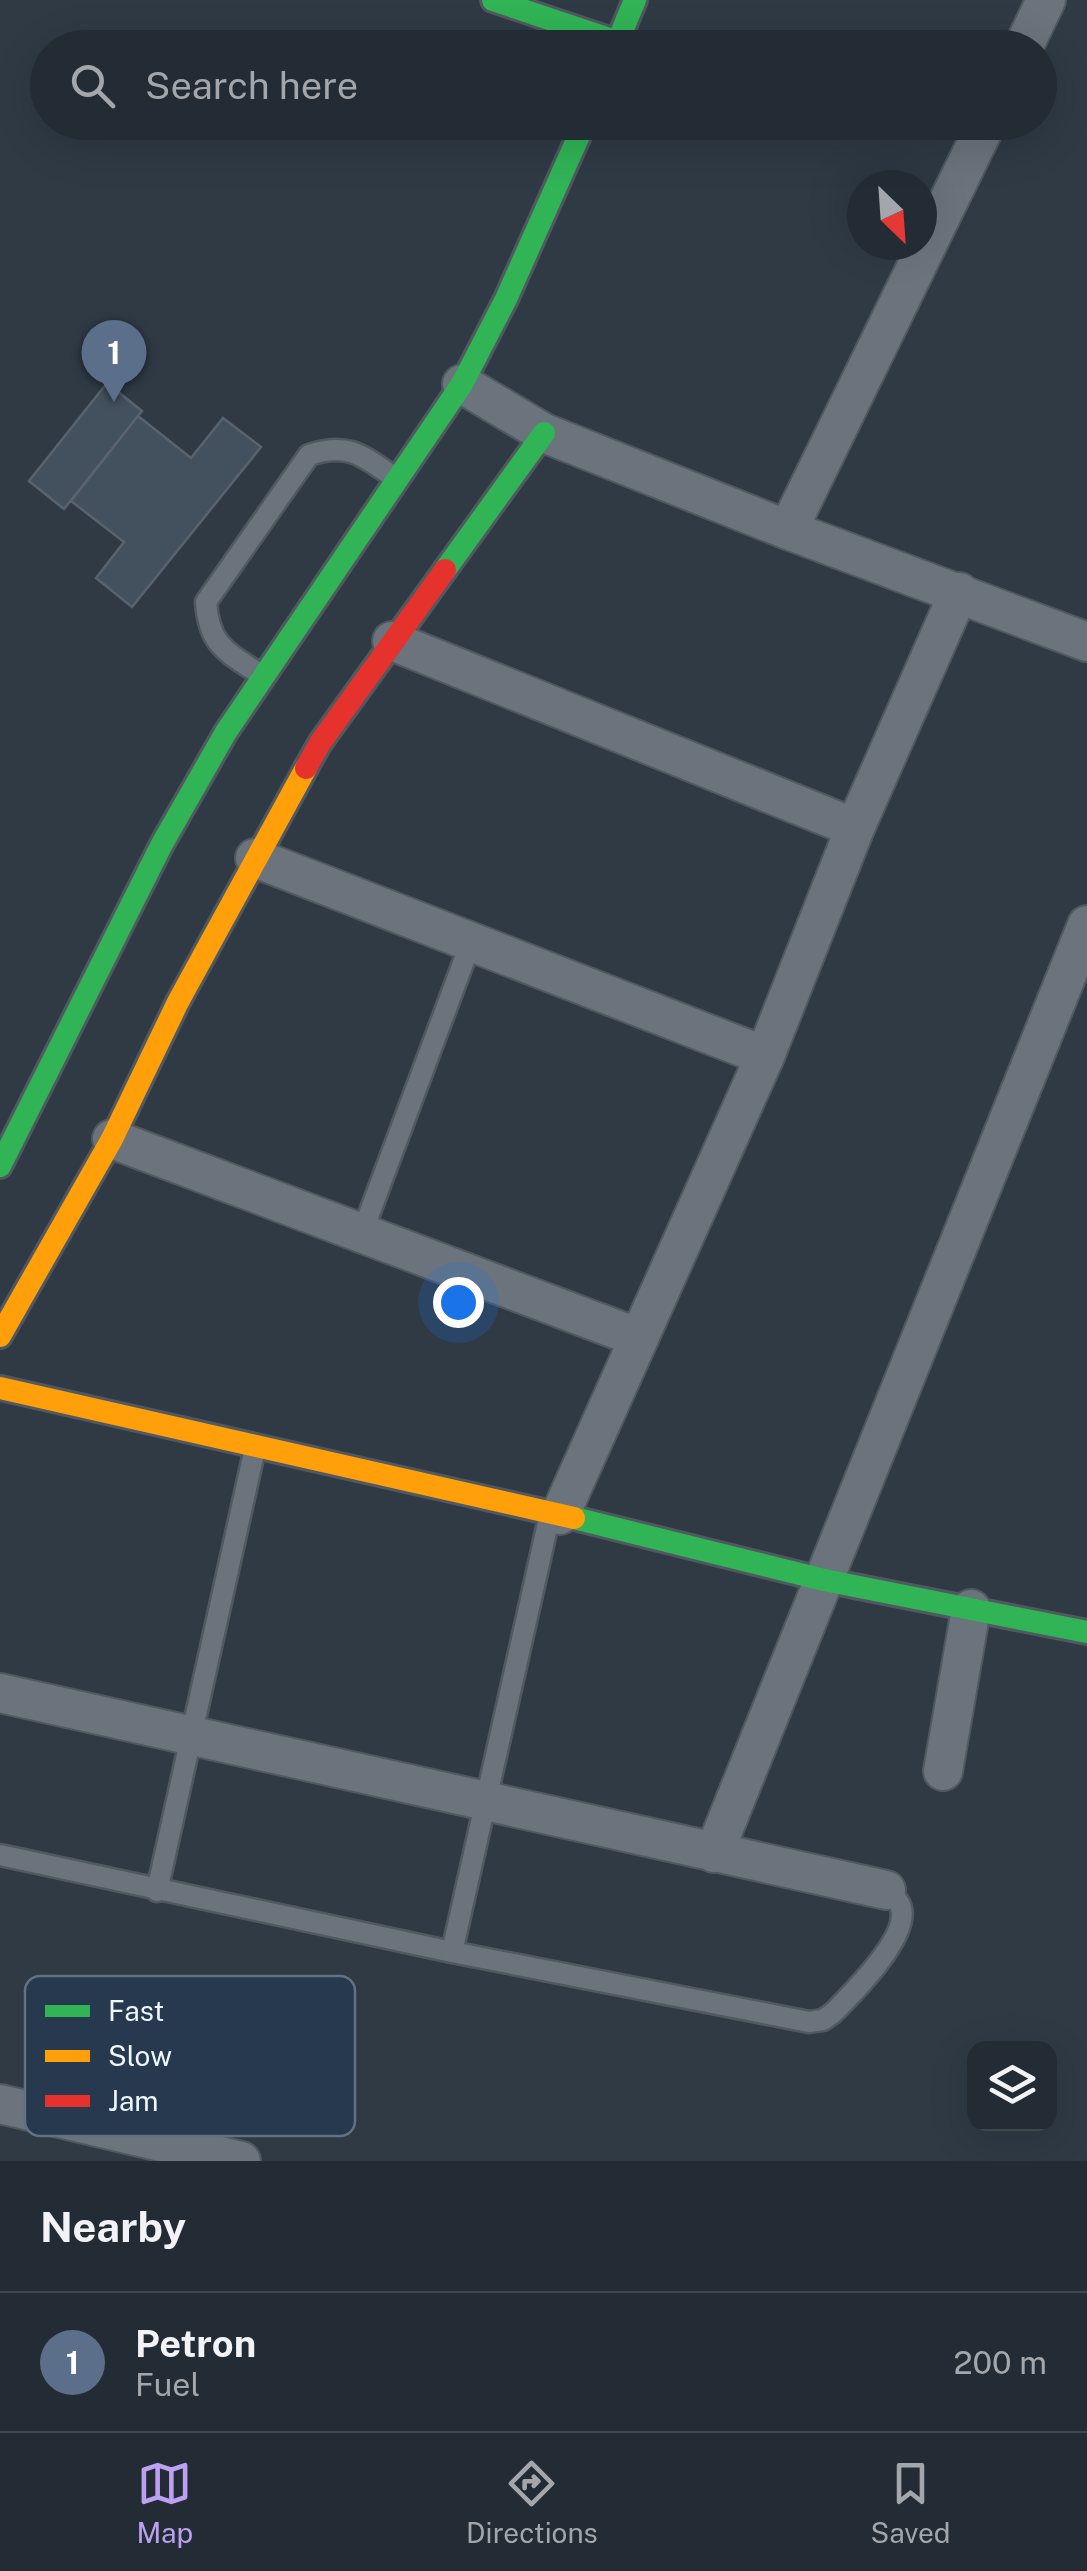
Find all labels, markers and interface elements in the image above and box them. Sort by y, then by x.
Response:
search box [30,30,1057,140]
icon: search [65,58,120,113]
text: Search here [145,63,358,108]
north arrow [847,170,937,260]
pin: 1 [82,320,146,402]
your location [433,1277,484,1328]
legend [25,1976,355,2136]
text: Fast [108,1994,164,2027]
text: Slow [108,2039,172,2072]
map controls [967,2041,1057,2131]
button: layers [967,2041,1057,2131]
text: Jam [108,2084,159,2117]
text: Nearby [40,2202,186,2251]
text: Petron [135,2321,256,2366]
text: 1 [66,2344,79,2381]
text: 200 m [954,2344,1047,2381]
text: Fuel [135,2366,200,2403]
tab: Map [136,2456,193,2549]
tab: Directions [466,2456,598,2549]
tab: Saved [870,2456,951,2549]

